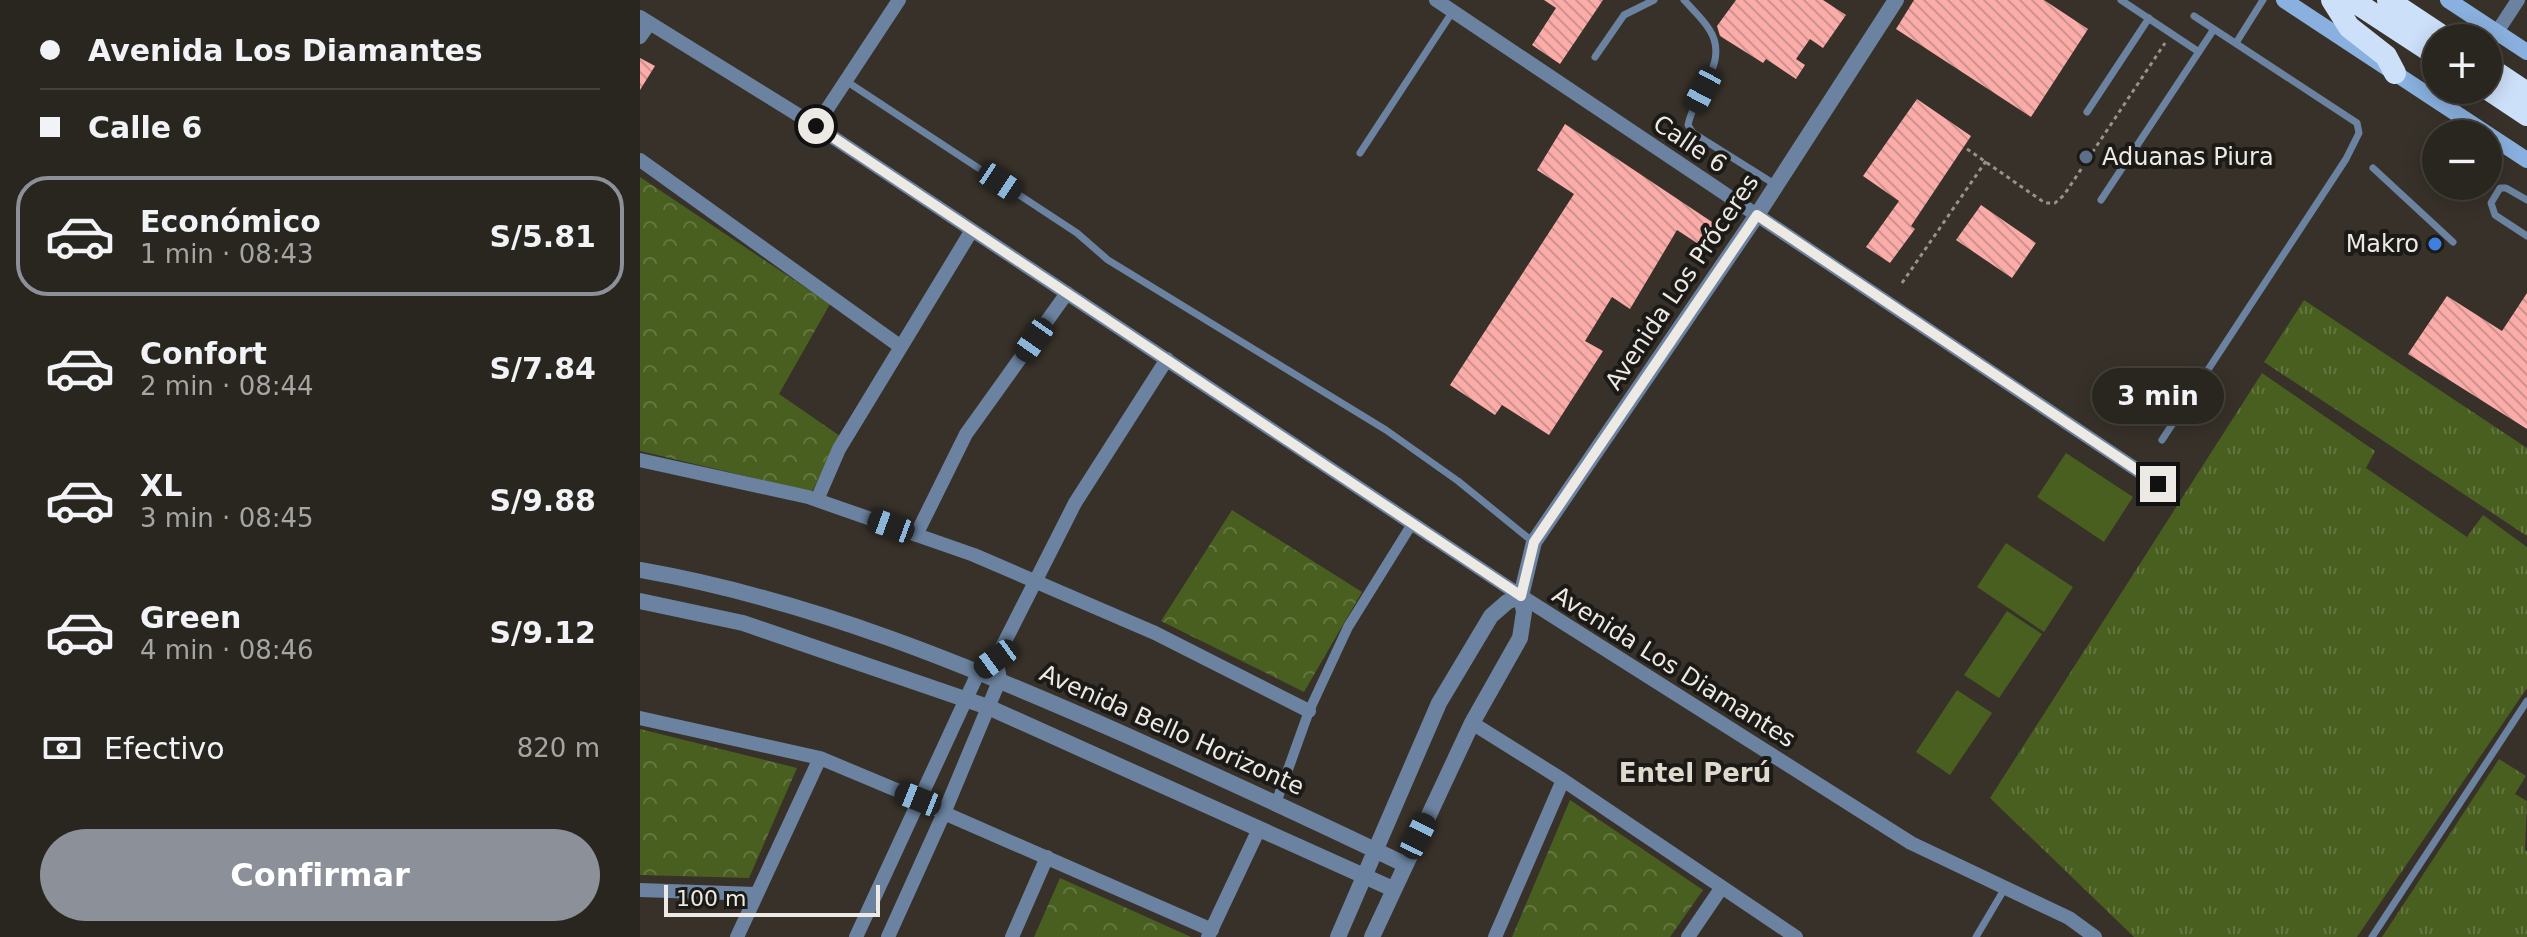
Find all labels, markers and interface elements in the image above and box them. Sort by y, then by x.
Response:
map controls [2422,24,2502,200]
button: + [2422,24,2502,104]
text: Avenida Los Diamantes [88,33,483,68]
car [1681,63,1725,117]
route start [798,108,834,144]
street label: Calle 6 [1648,109,1732,179]
text: Calle 6 [88,110,203,145]
button: − [2422,120,2502,200]
place label: Aduanas Piura [2102,143,2274,171]
marker: Aduanas Piura [2077,148,2095,166]
car [973,159,1027,205]
street label: Avenida Los Próceres [1599,169,1765,395]
icon: car [44,200,116,272]
text: Económico [140,204,321,239]
text: S/5.81 [489,219,596,254]
place label: Makro [2346,230,2419,258]
marker: Makro [2426,235,2444,253]
text: 1 min · 08:43 [140,239,314,269]
car [1010,313,1058,367]
icon: car [44,332,116,404]
text: Confort [140,336,267,371]
text: S/7.84 [489,351,596,386]
callout: 3 min [2092,368,2224,424]
text: 2 min · 08:44 [140,371,314,401]
text: 3 min [2117,381,2199,411]
icon: car [44,464,116,536]
route end [2140,466,2176,502]
text: XL [140,468,182,503]
text: S/9.88 [489,483,596,518]
text: 3 min · 08:45 [140,503,314,533]
car [864,507,918,545]
street label: Avenida Los Diamantes [1547,581,1801,753]
icon: car [44,596,116,668]
text: Green [140,600,241,635]
text: S/9.12 [489,615,596,650]
text: 4 min · 08:46 [140,635,314,665]
car [970,635,1022,683]
street label: Avenida Bello Horizonte [1036,659,1308,801]
icon: cash [40,726,84,770]
text: Efectivo [104,731,225,766]
text: 820 m [517,733,600,763]
district label: Entel Perú [1619,758,1771,788]
car [891,779,945,819]
car [1397,809,1439,863]
button: Confirmar [40,829,600,921]
scale bar [664,881,880,917]
text: 100 m [676,886,746,911]

